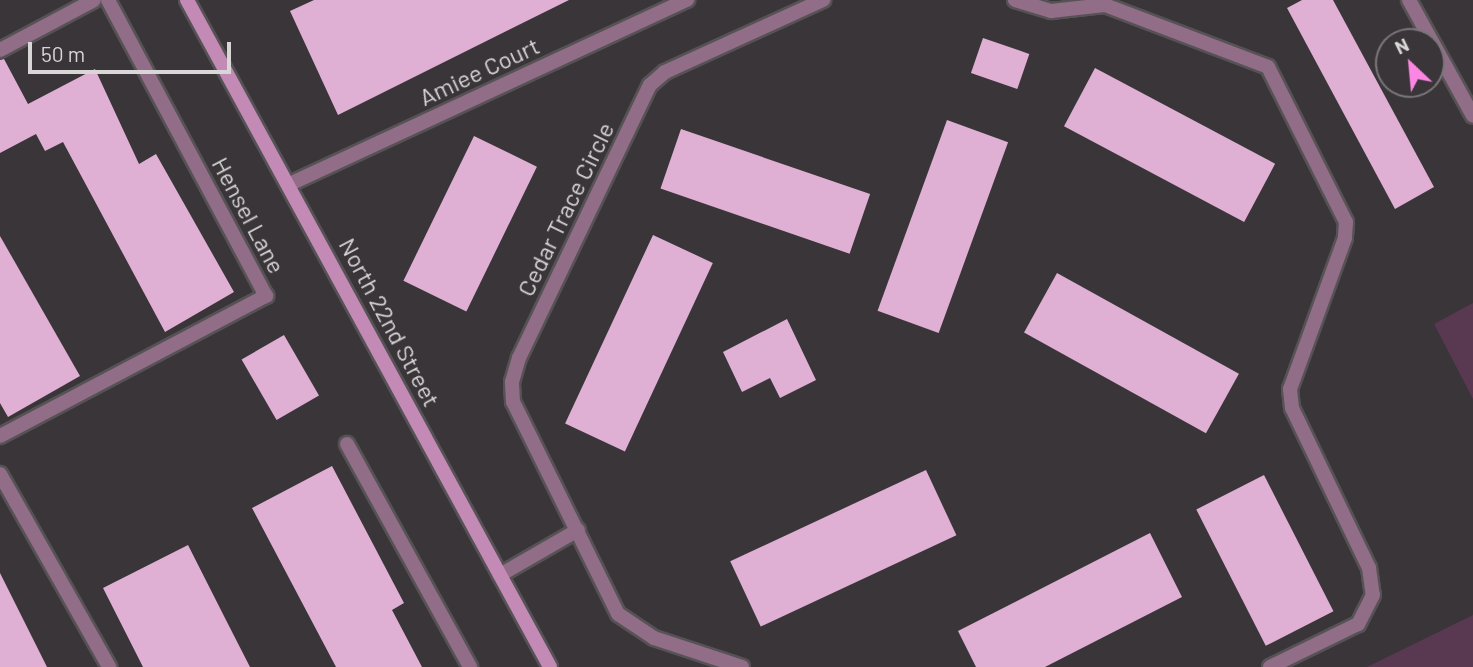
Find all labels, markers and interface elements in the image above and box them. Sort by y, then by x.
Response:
scale bar [32,28,234,72]
north arrow [1375,28,1445,98]
street label: Amiee Court [414,31,544,111]
text: N [1391,32,1412,59]
text: 50 m [41,41,85,66]
street label: Cedar Trace Circle [510,117,620,301]
street label: Hensel Lane [206,152,292,278]
street label: North 22nd Street [333,233,447,411]

